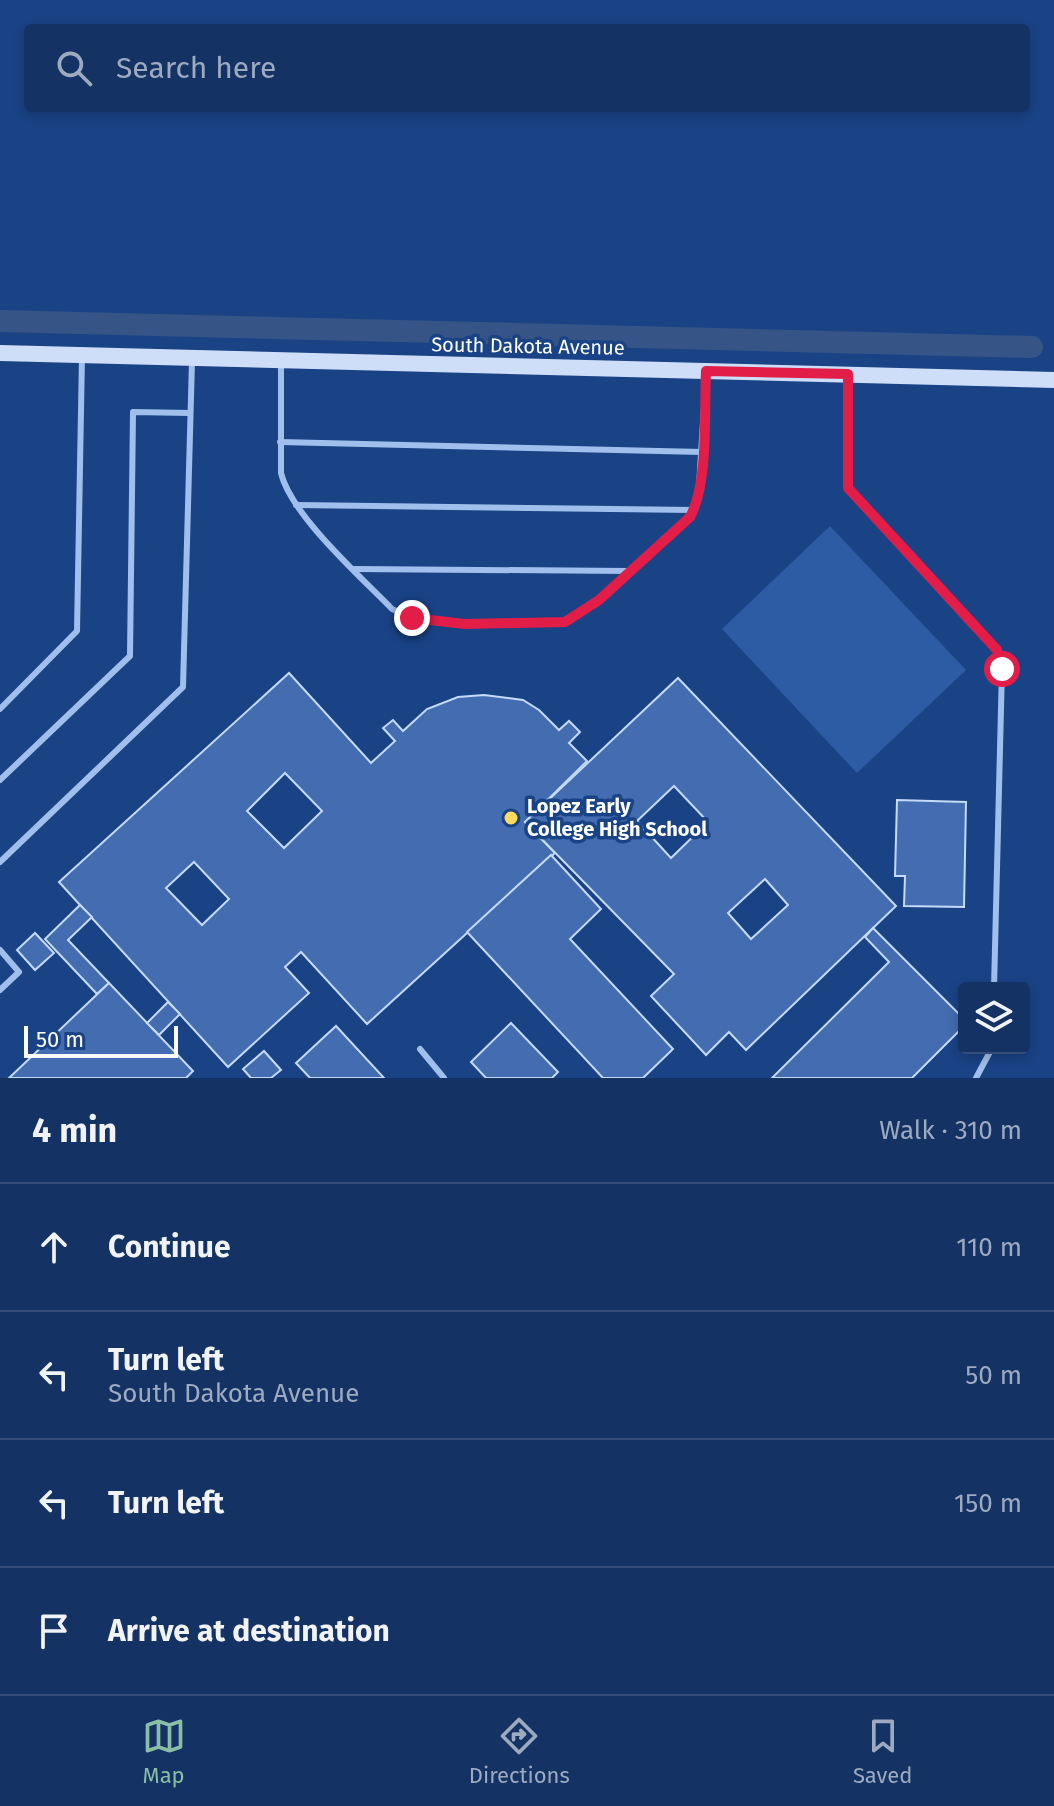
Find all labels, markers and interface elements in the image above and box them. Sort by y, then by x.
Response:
search box [24,24,1030,112]
icon: search [52,46,96,90]
text: Search here [116,50,276,86]
street label: South Dakota Avenue [431,332,625,360]
route end [394,600,430,636]
route start [984,651,1020,687]
place label: Lopez Early College High School [527,794,707,841]
marker: Lopez Early College High School [502,809,520,827]
map controls [958,982,1030,1054]
button: layers [958,982,1030,1054]
scale bar [24,1022,178,1058]
text: 50 m [36,1026,84,1053]
text: 4 min [32,1110,117,1151]
text: Walk · 310 m [879,1115,1022,1146]
icon: ahead [32,1225,76,1269]
text: Continue [108,1229,231,1265]
text: 110 m [956,1232,1022,1263]
text: Turn left [108,1342,224,1378]
icon: left [32,1353,76,1397]
text: 50 m [965,1360,1022,1391]
text: South Dakota Avenue [108,1378,359,1409]
icon: left [32,1481,76,1525]
text: Turn left [108,1485,224,1521]
text: 150 m [954,1488,1022,1519]
icon: arrive [32,1609,76,1653]
text: Arrive at destination [108,1613,390,1649]
tab: Map [142,1714,186,1789]
tab: Directions [469,1714,570,1789]
tab: Saved [853,1714,912,1789]

